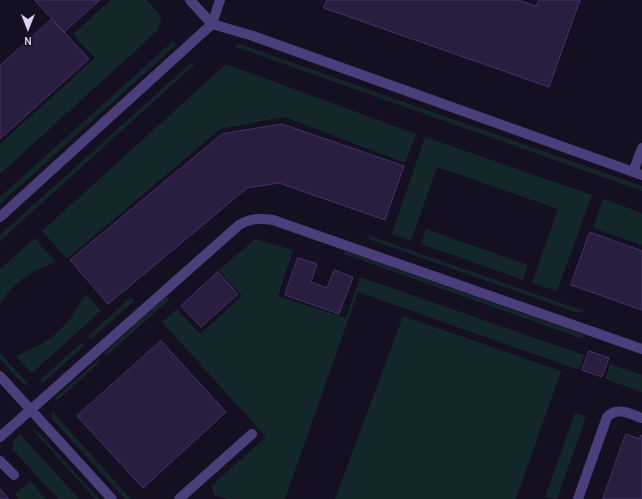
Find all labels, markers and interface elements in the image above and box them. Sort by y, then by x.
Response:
north arrow [8,8,48,48]
text: N [24,34,32,47]

